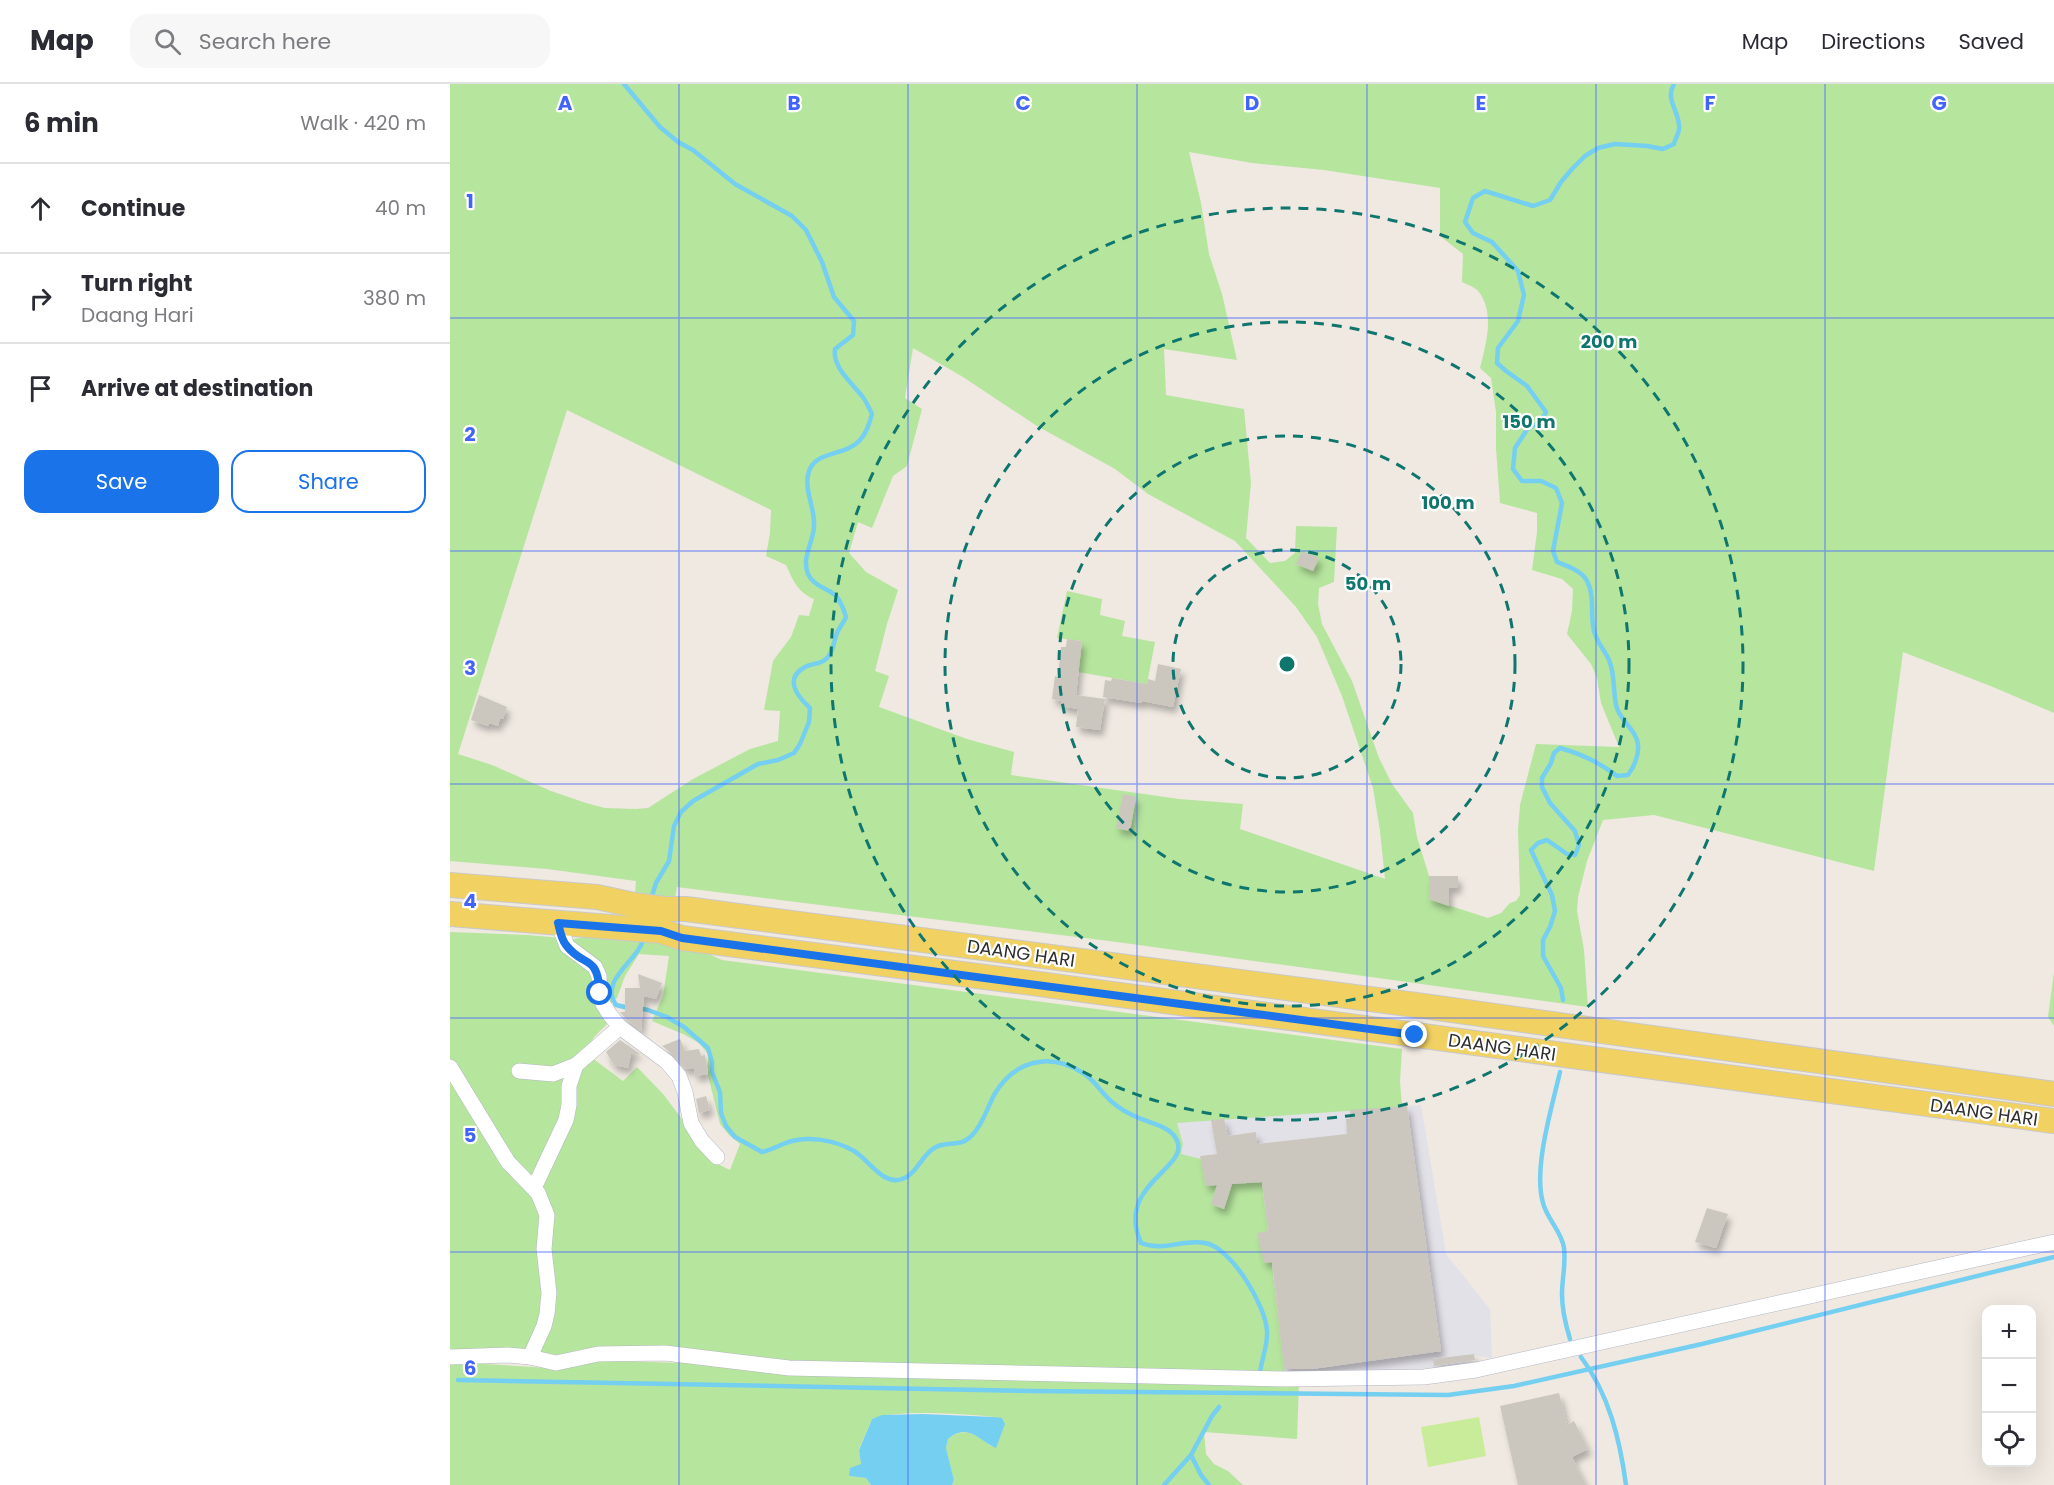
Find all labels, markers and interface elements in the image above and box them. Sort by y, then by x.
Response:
search box [130,14,550,68]
text: Map [30,21,94,60]
icon: search [151,25,184,58]
text: Search here [199,26,331,57]
text: Map [1742,27,1788,56]
text: Directions [1821,27,1925,56]
text: Saved [1958,27,2024,56]
text: A [558,89,573,117]
text: B [787,89,801,117]
text: C [1015,89,1031,117]
text: D [1245,89,1259,117]
text: E [1476,89,1486,117]
text: F [1705,89,1716,117]
text: G [1931,89,1947,117]
text: 6 min [24,105,99,141]
text: Walk · 420 m [300,109,426,137]
text: 1 [466,187,474,215]
icon: ahead [24,192,57,225]
text: Continue [81,193,185,224]
text: 40 m [375,194,426,222]
text: Turn right [81,268,192,299]
icon: right [24,282,57,315]
text: 380 m [363,284,426,312]
text: Daang Hari [81,301,194,329]
text: 200 m [1581,329,1637,354]
icon: arrive [24,372,57,405]
text: Arrive at destination [81,373,313,404]
text: 150 m [1502,409,1556,434]
text: 2 [464,420,476,448]
button: Save [24,450,219,513]
button: Share [231,450,426,513]
text: 100 m [1421,490,1475,515]
text: 50 m [1345,571,1391,596]
text: 3 [464,654,476,682]
centre of rings [1277,654,1297,674]
text: 4 [463,887,477,915]
street label: DAANG HARI [966,933,1076,973]
route start [586,979,612,1005]
route end [1401,1021,1427,1047]
street label: DAANG HARI [1447,1027,1557,1067]
street label: DAANG HARI [1929,1092,2039,1132]
text: 5 [464,1121,477,1149]
map controls [1982,1305,2036,1467]
button: + [1982,1305,2036,1359]
text: 6 [464,1354,476,1382]
button: − [1982,1359,2036,1413]
button: locate [1982,1413,2036,1467]

